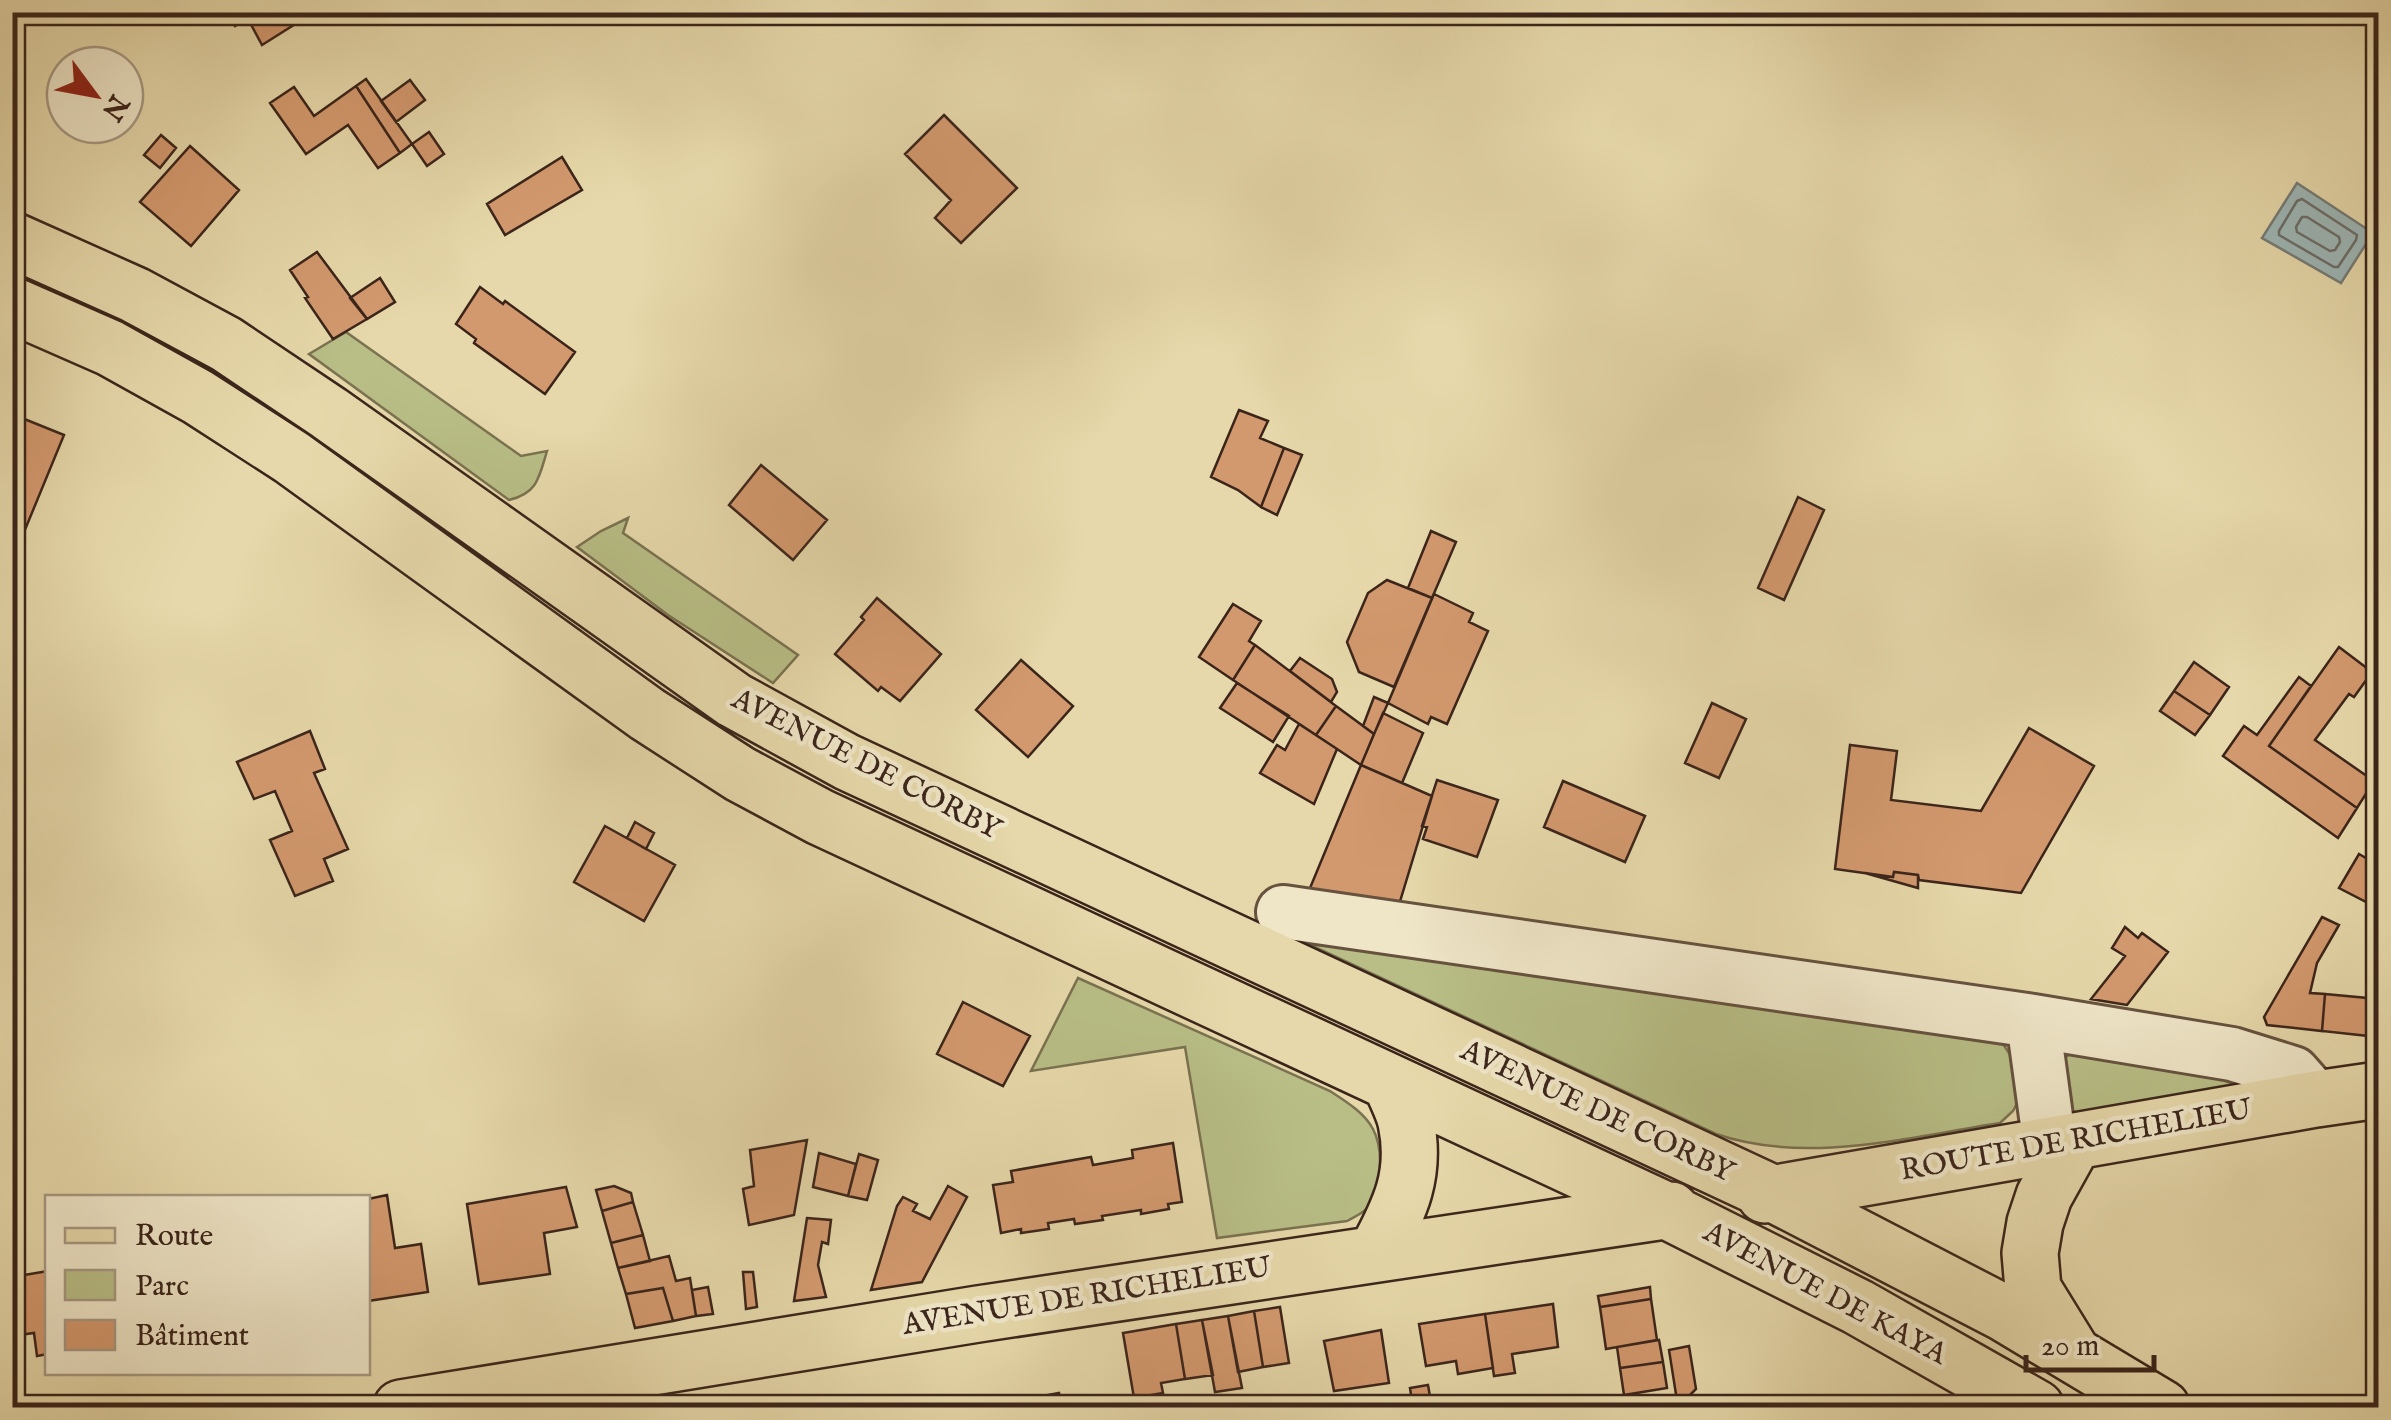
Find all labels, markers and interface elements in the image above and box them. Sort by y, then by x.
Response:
north arrow [45,45,145,145]
text: N [93,87,136,126]
street label: AVENUE DE CORBY [724,680,1008,850]
street label: AVENUE DE CORBY [1453,1032,1741,1193]
street label: ROUTE DE RICHELIEU [1897,1091,2255,1191]
legend [45,1195,370,1375]
street label: AVENUE DE KAYA [1696,1213,1954,1375]
text: Route [135,1218,213,1256]
street label: AVENUE DE RICHELIEU [899,1249,1274,1345]
text: Parc [135,1268,189,1306]
scale bar [2026,1310,2154,1372]
text: Bâtiment [135,1318,249,1356]
text: 20 m [2041,1328,2100,1366]

